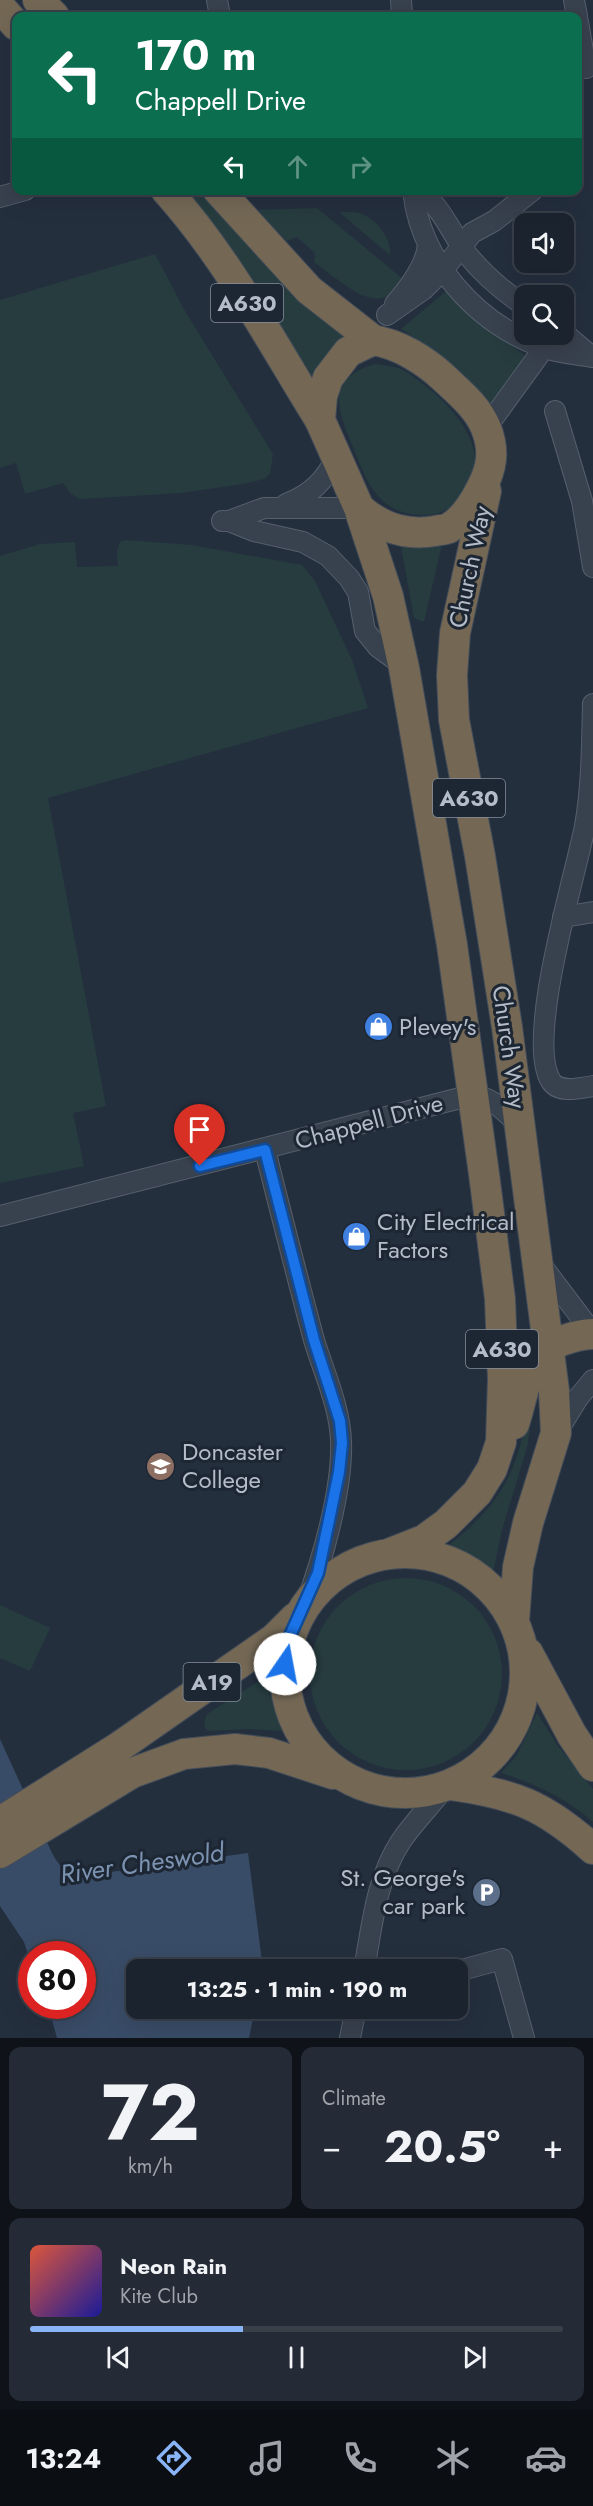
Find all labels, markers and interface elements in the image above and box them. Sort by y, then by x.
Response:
text: 170 m [135,25,257,86]
icon: left [36,36,114,114]
text: Chappell Drive [135,81,306,120]
icon: left [218,150,251,183]
icon: ahead [281,150,314,183]
icon: right [344,150,377,183]
map controls [514,213,574,345]
button: sound [514,213,574,273]
road number: A630 [211,284,283,322]
button: search [514,285,574,345]
street label: Church Way [439,502,500,631]
road number: A630 [433,779,505,817]
street label: Church Way [484,983,536,1111]
place label: Plevey's [399,1009,477,1044]
shop icon: Plevey's [362,1011,394,1043]
street label: Chappell Drive [291,1085,447,1158]
pin [174,1104,225,1166]
icon: arrive [183,1113,216,1146]
place label: City Electrical Factors [377,1204,515,1267]
shop icon: City Electrical Factors [340,1220,372,1252]
road number: A630 [466,1330,538,1368]
place label: Doncaster College [182,1434,284,1497]
school or university icon: Doncaster College [145,1450,177,1482]
position arrow [253,1632,317,1696]
road number: A19 [184,1663,240,1701]
water label: River Cheswold [58,1832,228,1893]
place label: St. George's car park [340,1860,465,1923]
parking icon: St. George's car park [470,1876,502,1908]
speed limit sign: 80 [18,1941,96,2019]
text: 13:25 · 1 min · 190 m [187,1973,407,2005]
text: 72 [101,2057,200,2169]
text: Climate [322,2084,386,2113]
text: 20.5° [384,2114,500,2179]
text: − [322,2123,341,2170]
text: + [543,2123,563,2170]
text: km/h [128,2152,173,2181]
text: Neon Rain [120,2250,227,2282]
text: Kite Club [120,2282,198,2311]
icon: previous [102,2341,135,2374]
icon: pause [280,2341,313,2374]
icon: next [458,2341,491,2374]
icon: directions [153,2437,195,2479]
icon: music [246,2437,288,2479]
icon: phone [339,2437,381,2479]
icon: climate [432,2437,474,2479]
icon: car [525,2437,567,2479]
text: 13:24 [26,2439,101,2478]

